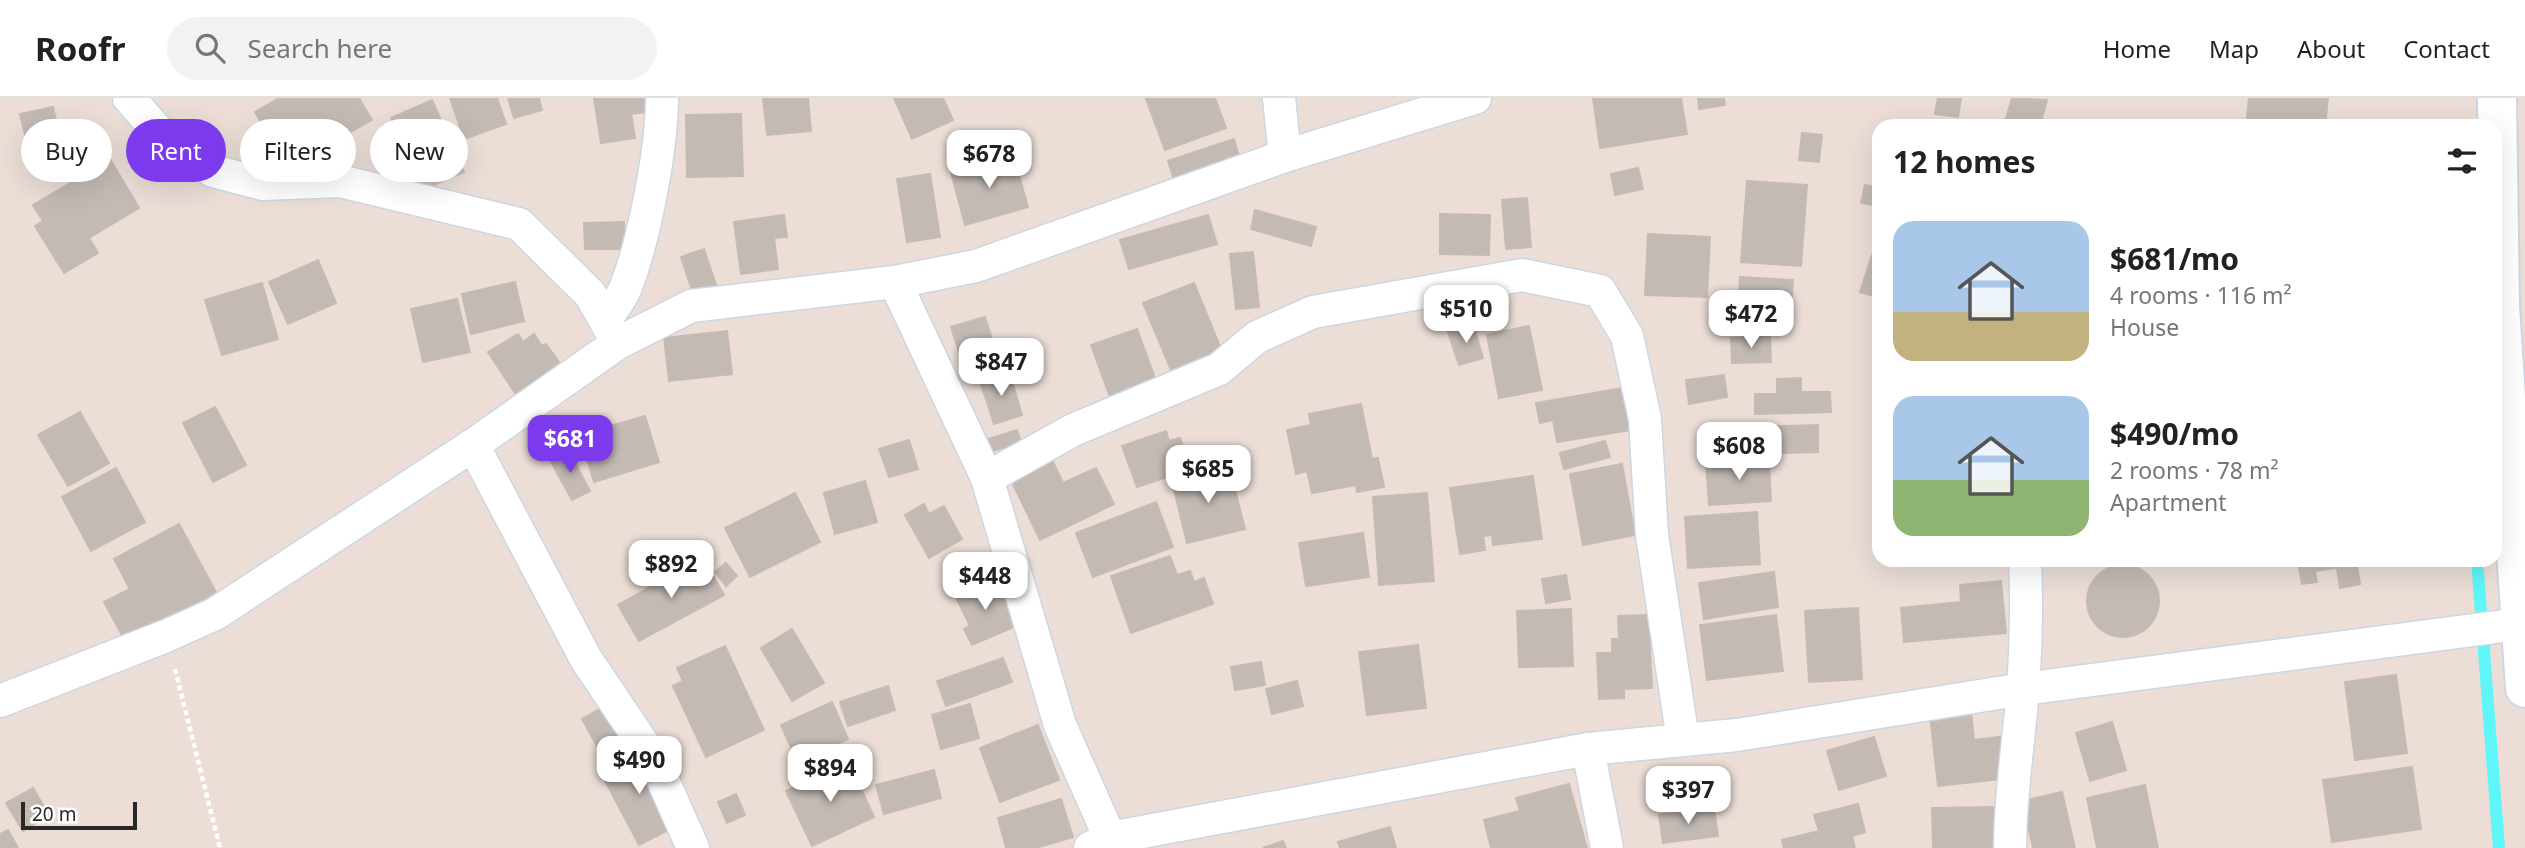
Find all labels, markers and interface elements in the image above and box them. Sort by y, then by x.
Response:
search box [167,17,657,80]
text: Roofr [35,26,125,71]
icon: search [191,29,229,67]
text: Search here [247,30,392,66]
text: Home [2103,32,2171,65]
text: Map [2209,32,2259,65]
text: About [2297,32,2365,65]
text: Contact [2403,32,2490,65]
chip: Buy [21,119,112,182]
chip: Rent [126,119,226,182]
chip: Filters [240,119,356,182]
chip: New [370,119,468,182]
pin: $678 [948,130,1030,190]
text: $678 [963,137,1015,169]
text: 12 homes [1893,141,2036,182]
icon: filters [2443,142,2481,180]
text: $681/mo [2110,238,2239,279]
icon: home [1949,249,2033,333]
text: 4 rooms · 116 m² [2110,279,2292,311]
pin: $510 [1425,286,1507,345]
pin: $472 [1710,290,1792,350]
text: $510 [1440,292,1492,324]
text: $472 [1725,297,1777,329]
text: House [2110,311,2179,343]
pin: $847 [960,338,1042,398]
text: $847 [975,345,1027,377]
text: $490/mo [2110,413,2239,454]
pin: $681 [529,416,611,475]
text: $681 [544,422,596,454]
pin: $608 [1698,422,1780,482]
icon: home [1949,424,2033,508]
text: $608 [1713,429,1765,461]
pin: $685 [1167,446,1249,505]
text: $685 [1182,452,1234,484]
text: 2 rooms · 78 m² [2110,454,2279,486]
text: Apartment [2110,486,2227,518]
pin: $892 [630,540,712,600]
text: $892 [645,547,697,579]
pin: $448 [944,552,1026,612]
text: $448 [959,559,1011,591]
pin: $490 [598,736,680,796]
text: $490 [613,743,665,775]
pin: $894 [789,744,871,804]
text: $894 [804,751,856,783]
pin: $397 [1647,766,1729,826]
text: $397 [1662,773,1714,805]
scale bar [21,799,136,831]
text: 20 m [32,801,76,827]

